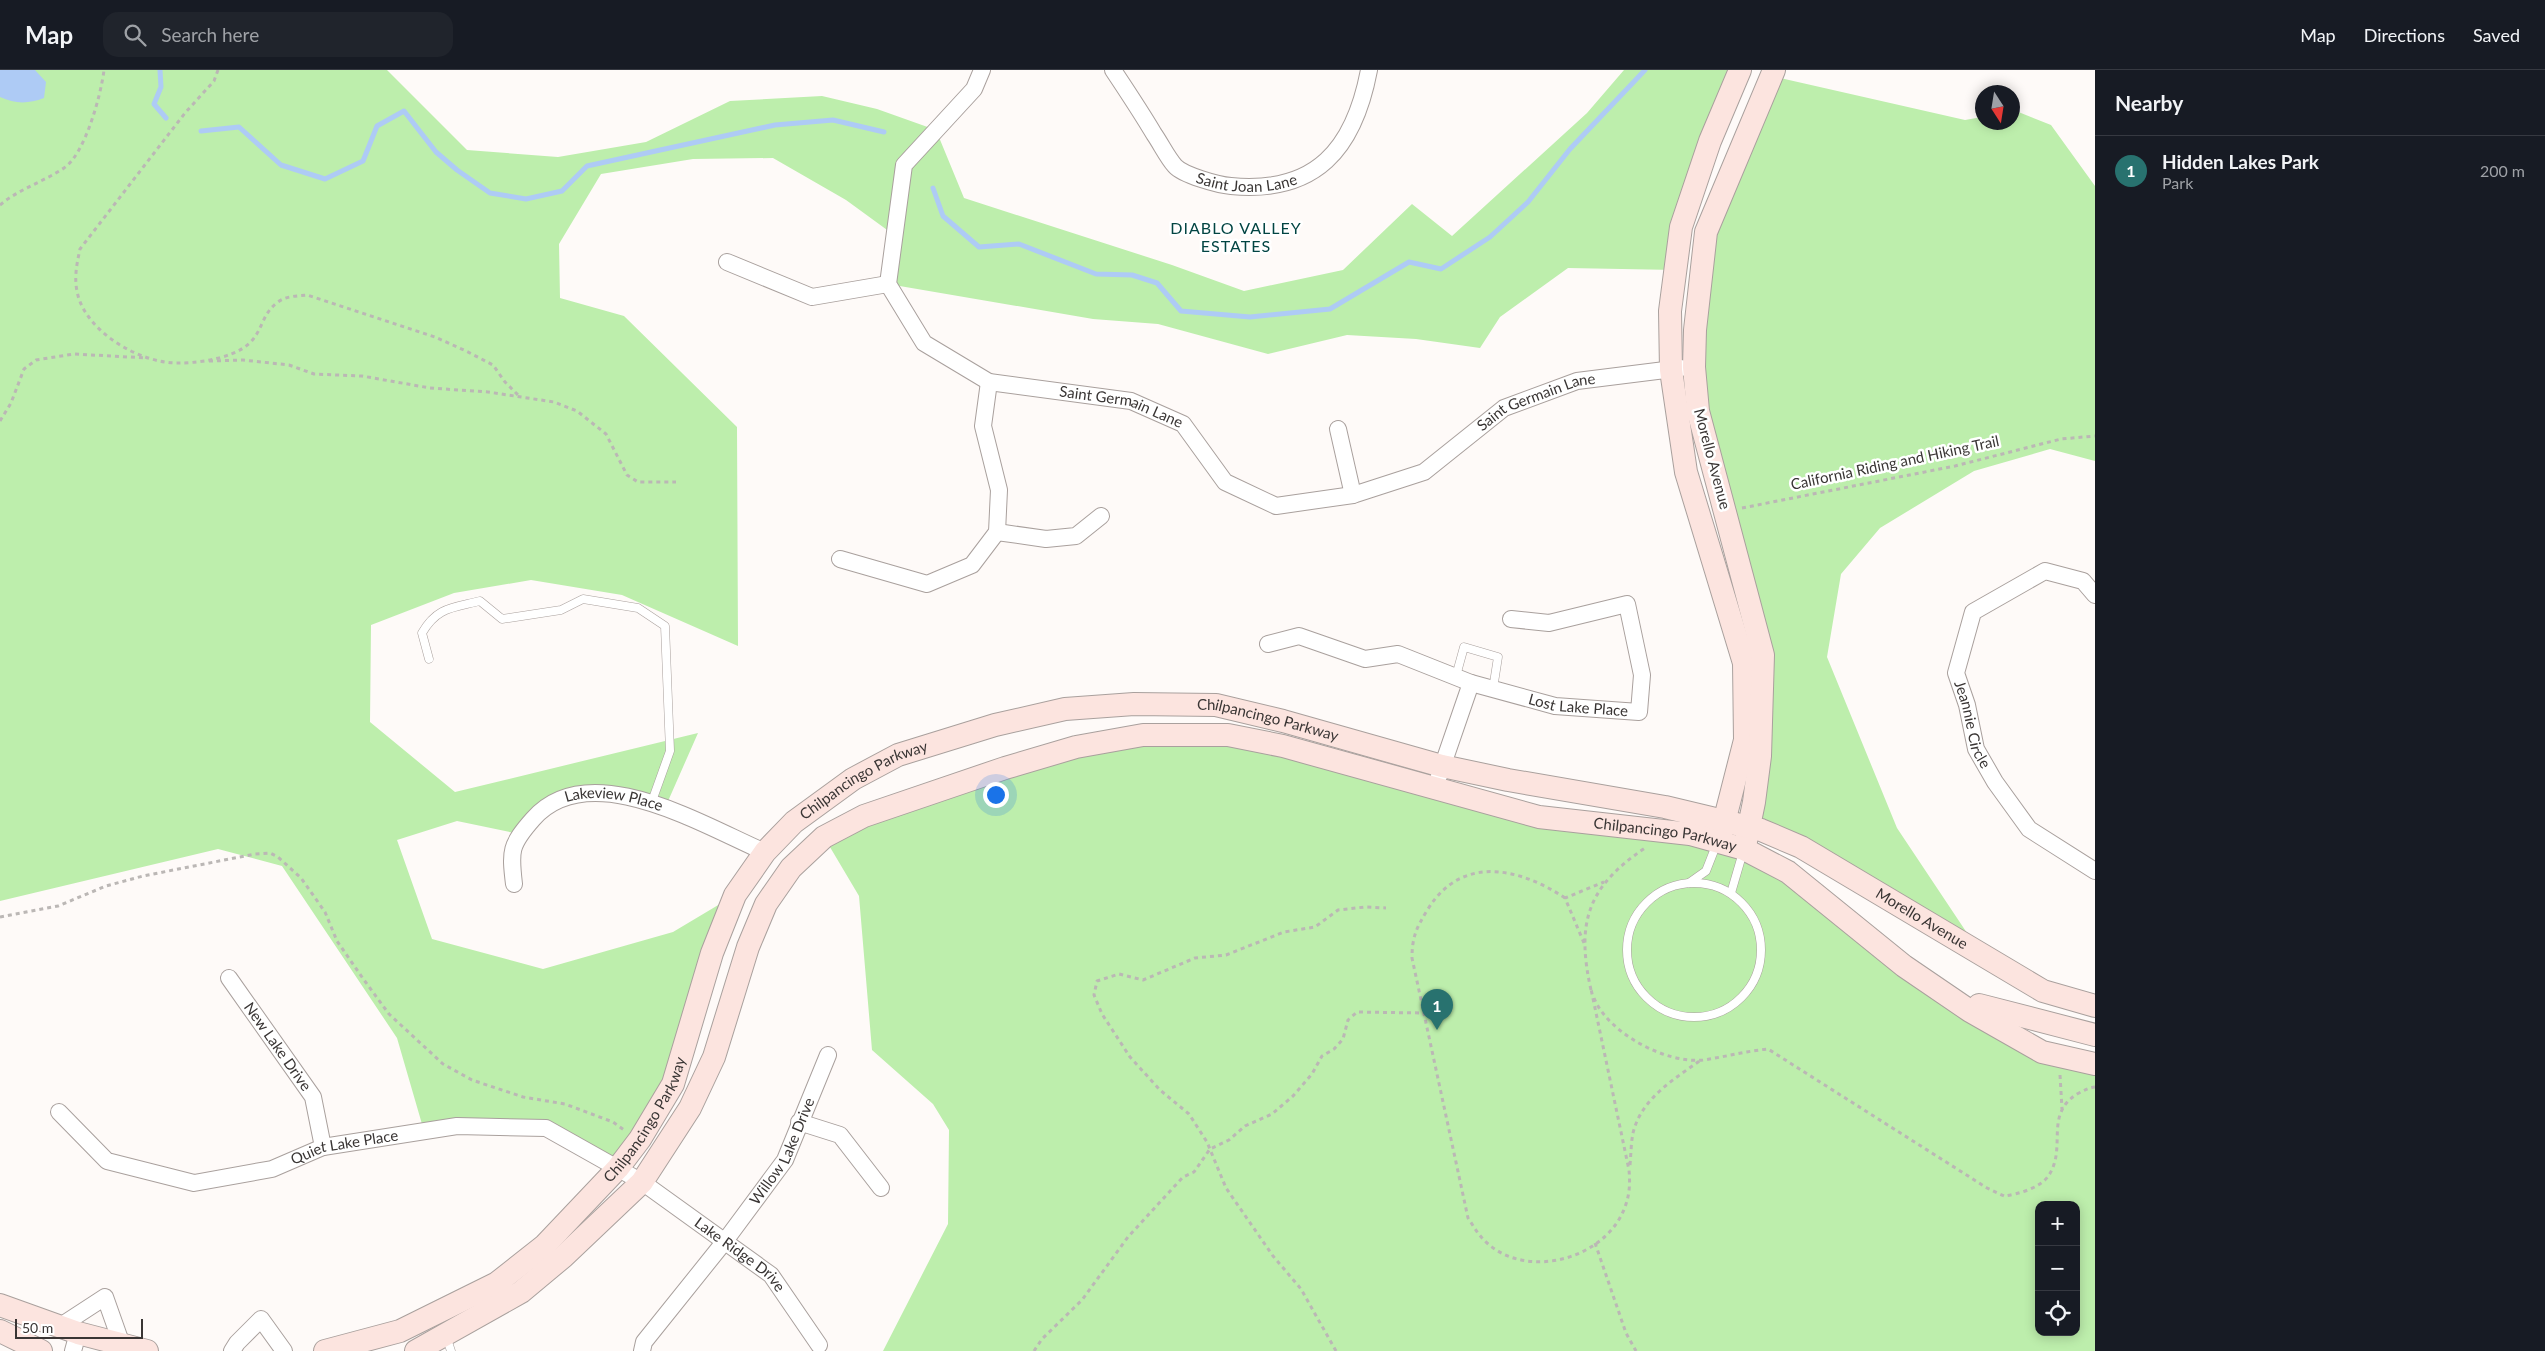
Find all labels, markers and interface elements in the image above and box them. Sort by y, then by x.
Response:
search box [103,12,453,57]
text: Map [25,20,73,49]
icon: search [121,21,149,49]
text: Search here [161,23,259,46]
text: Map [2300,24,2336,46]
text: Directions [2364,24,2445,46]
text: Saved [2473,24,2520,46]
north arrow [1975,85,2020,130]
text: Nearby [2115,90,2183,115]
text: Hidden Lakes Park [2162,150,2319,173]
text: 1 [2126,161,2136,180]
text: 200 m [2480,161,2525,180]
street label: Saint Joan Lane [1194,168,1299,195]
text: Park [2162,173,2193,192]
district label: DIABLO VALLEY ESTATES [1170,218,1302,255]
street label: Saint Germain Lane [1473,369,1596,434]
street label: Saint Germain Lane [1058,382,1186,431]
street label: Morello Avenue [1691,406,1735,511]
street label: California Riding and Hiking Trail [1789,431,2001,493]
street label: Jeannie Circle [1951,678,1995,771]
street label: Lost Lake Place [1527,689,1629,719]
street label: Chilpancingo Parkway [1197,695,1341,744]
street label: Chilpancingo Parkway [796,736,930,823]
your location [983,782,1009,808]
street label: Lakeview Place [562,783,666,814]
street label: Chilpancingo Parkway [1593,813,1739,855]
street label: Morello Avenue [1873,884,1972,952]
pin: 1 [1421,989,1453,1030]
street label: New Lake Drive [241,998,316,1094]
street label: Chilpancingo Parkway [599,1054,689,1186]
street label: Willow Lake Drive [745,1095,818,1208]
street label: Quiet Lake Place [288,1125,399,1168]
map controls [2035,1201,2080,1336]
button: + [2035,1201,2080,1246]
street label: Lake Ridge Drive [691,1213,790,1295]
button: − [2035,1246,2080,1291]
button: locate [2035,1291,2080,1336]
scale bar [15,1316,142,1339]
text: 50 m [22,1319,53,1336]

